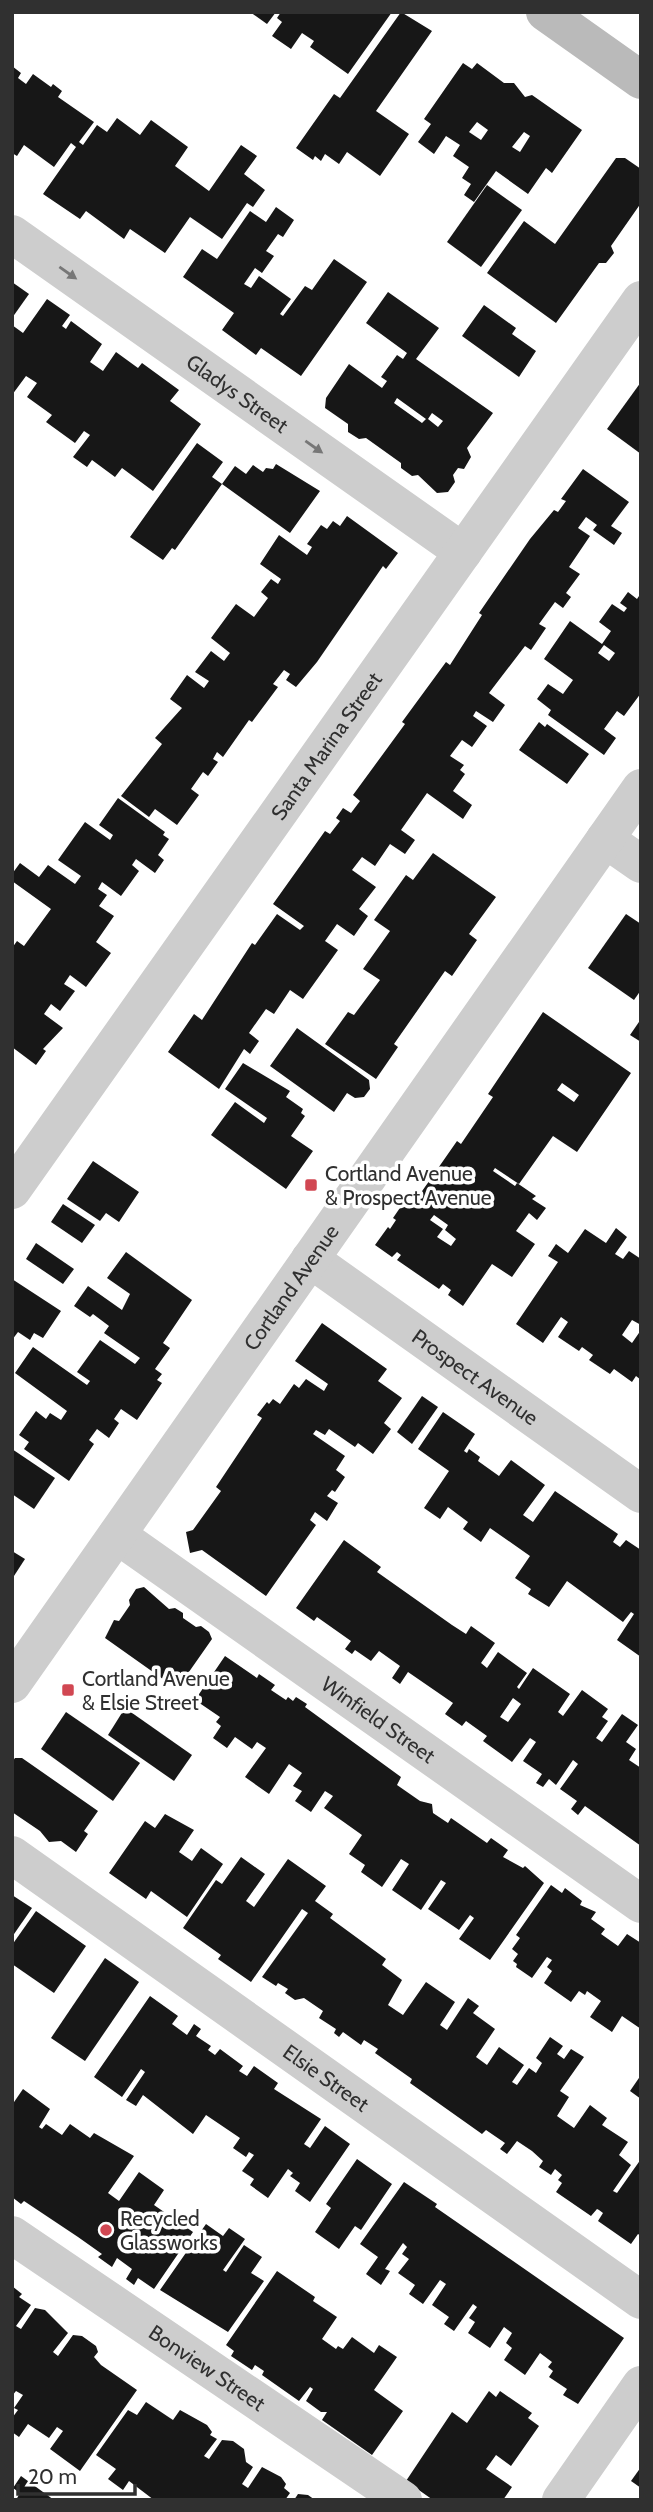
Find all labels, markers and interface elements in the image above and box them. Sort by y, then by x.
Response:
one-way arrow [59,266,77,280]
street label: Gladys Street [182,349,293,437]
one-way arrow [305,440,323,454]
street label: Santa Marina Street [265,667,387,824]
place label: Cortland Avenue & Prospect Avenue [325,1161,492,1210]
marker: Cortland Avenue & Prospect Avenue [303,1177,319,1193]
street label: Cortland Avenue [238,1219,343,1355]
street label: Prospect Avenue [408,1323,544,1430]
place label: Cortland Avenue & Elsie Street [82,1666,230,1715]
street label: Winfield Street [317,1671,440,1768]
marker: Cortland Avenue & Elsie Street [60,1682,76,1698]
street label: Elsie Street [279,2038,374,2116]
place label: Recycled Glassworks [120,2206,218,2255]
marker: Recycled Glassworks [98,2222,114,2238]
street label: Bonview Street [144,2319,270,2416]
scale bar [18,2452,135,2496]
text: 20 m [28,2464,77,2489]

